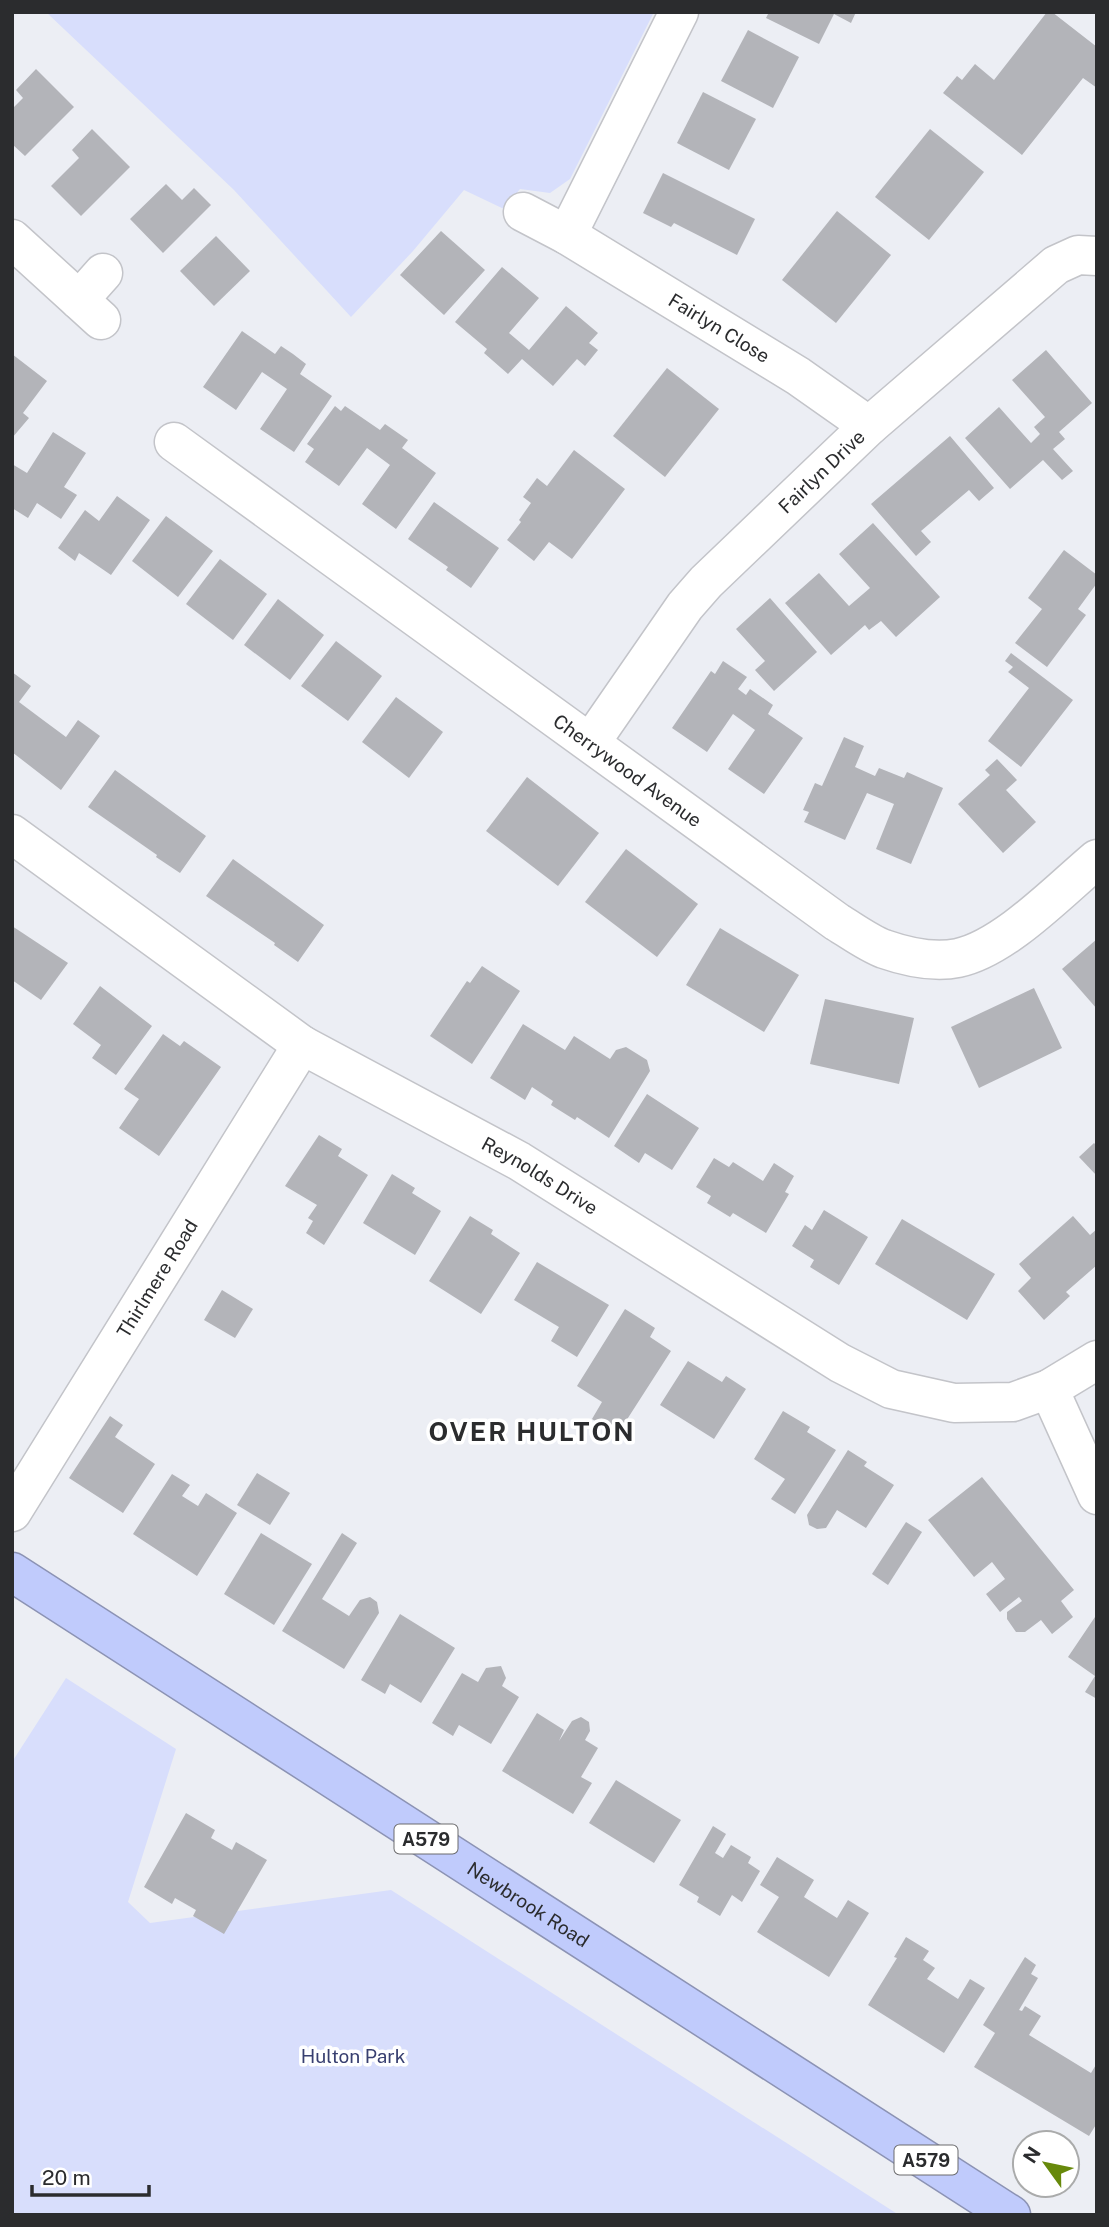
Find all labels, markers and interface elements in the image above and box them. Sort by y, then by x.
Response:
street label: Fairlyn Close [665,289,774,367]
street label: Fairlyn Drive [774,425,869,518]
street label: Cherrywood Avenue [549,709,706,831]
street label: Reynolds Drive [478,1132,602,1219]
street label: Thirlmere Road [112,1215,202,1342]
district label: OVER HULTON [428,1416,636,1447]
road number: A579 [394,1825,458,1854]
street label: Newbrook Road [463,1857,593,1951]
park label: Hulton Park [301,2045,406,2067]
north arrow [1011,2129,1081,2199]
text: N [1018,2143,1045,2167]
road number: A579 [894,2146,958,2174]
scale bar [32,2154,149,2198]
text: 20 m [42,2165,91,2190]

